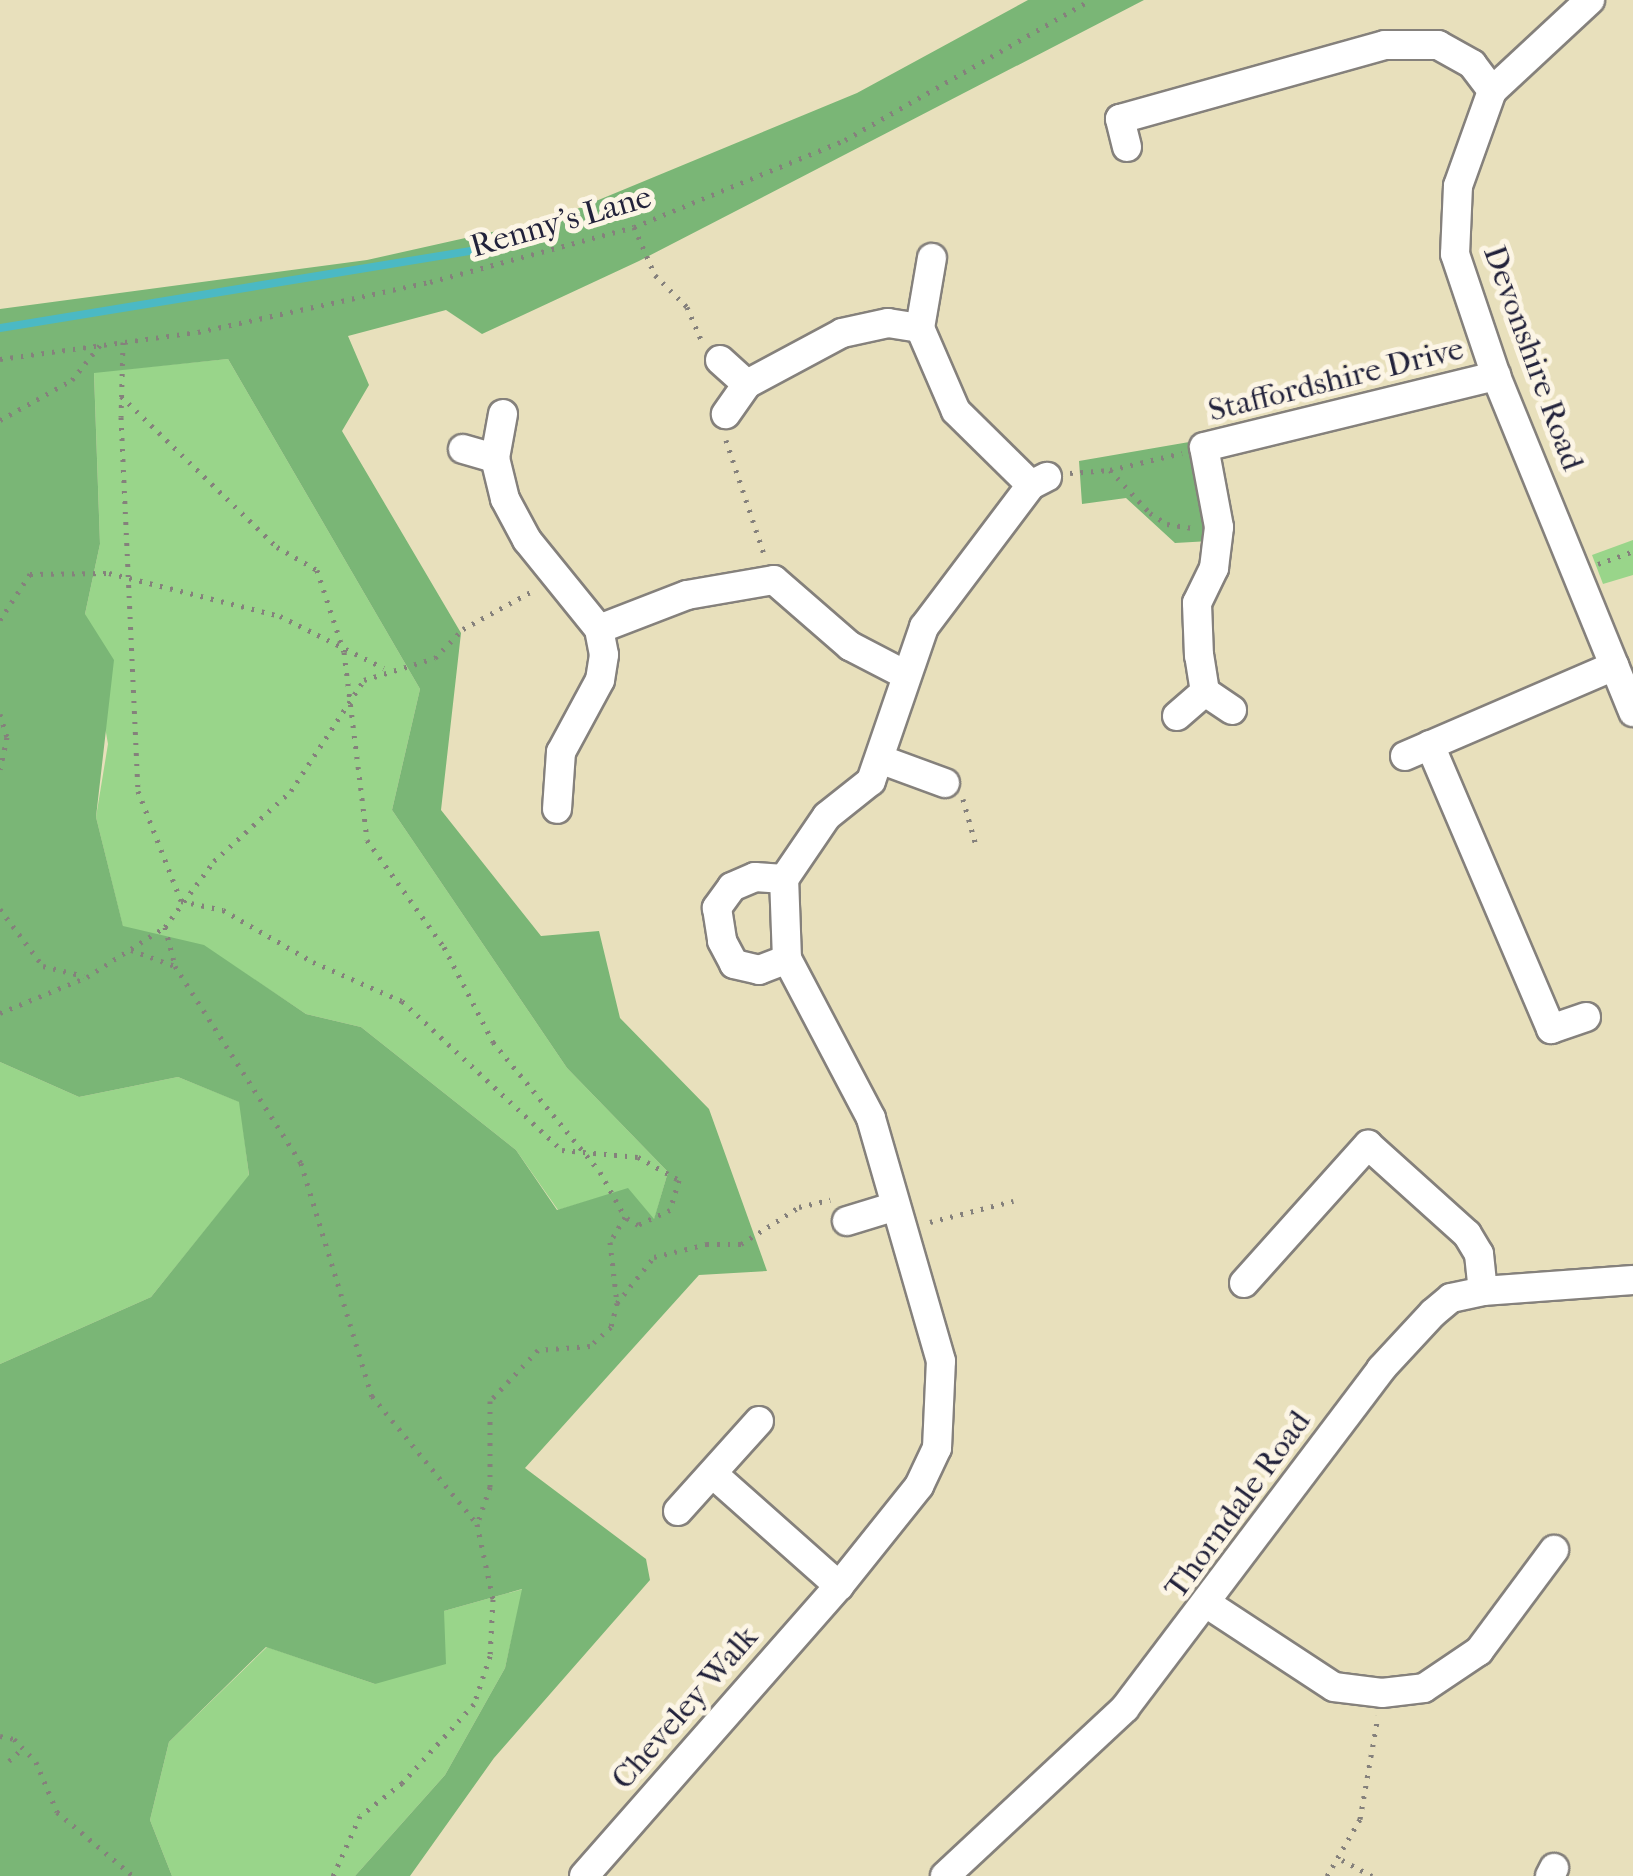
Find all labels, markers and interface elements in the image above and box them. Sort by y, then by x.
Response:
street label: Renny's Lane [466,178,656,266]
street label: Devonshire Road [1475,240,1591,476]
street label: Staffordshire Drive [1204,330,1468,430]
street label: Thorndale Road [1157,1404,1319,1606]
street label: Cheveley Walk [604,1619,766,1797]

